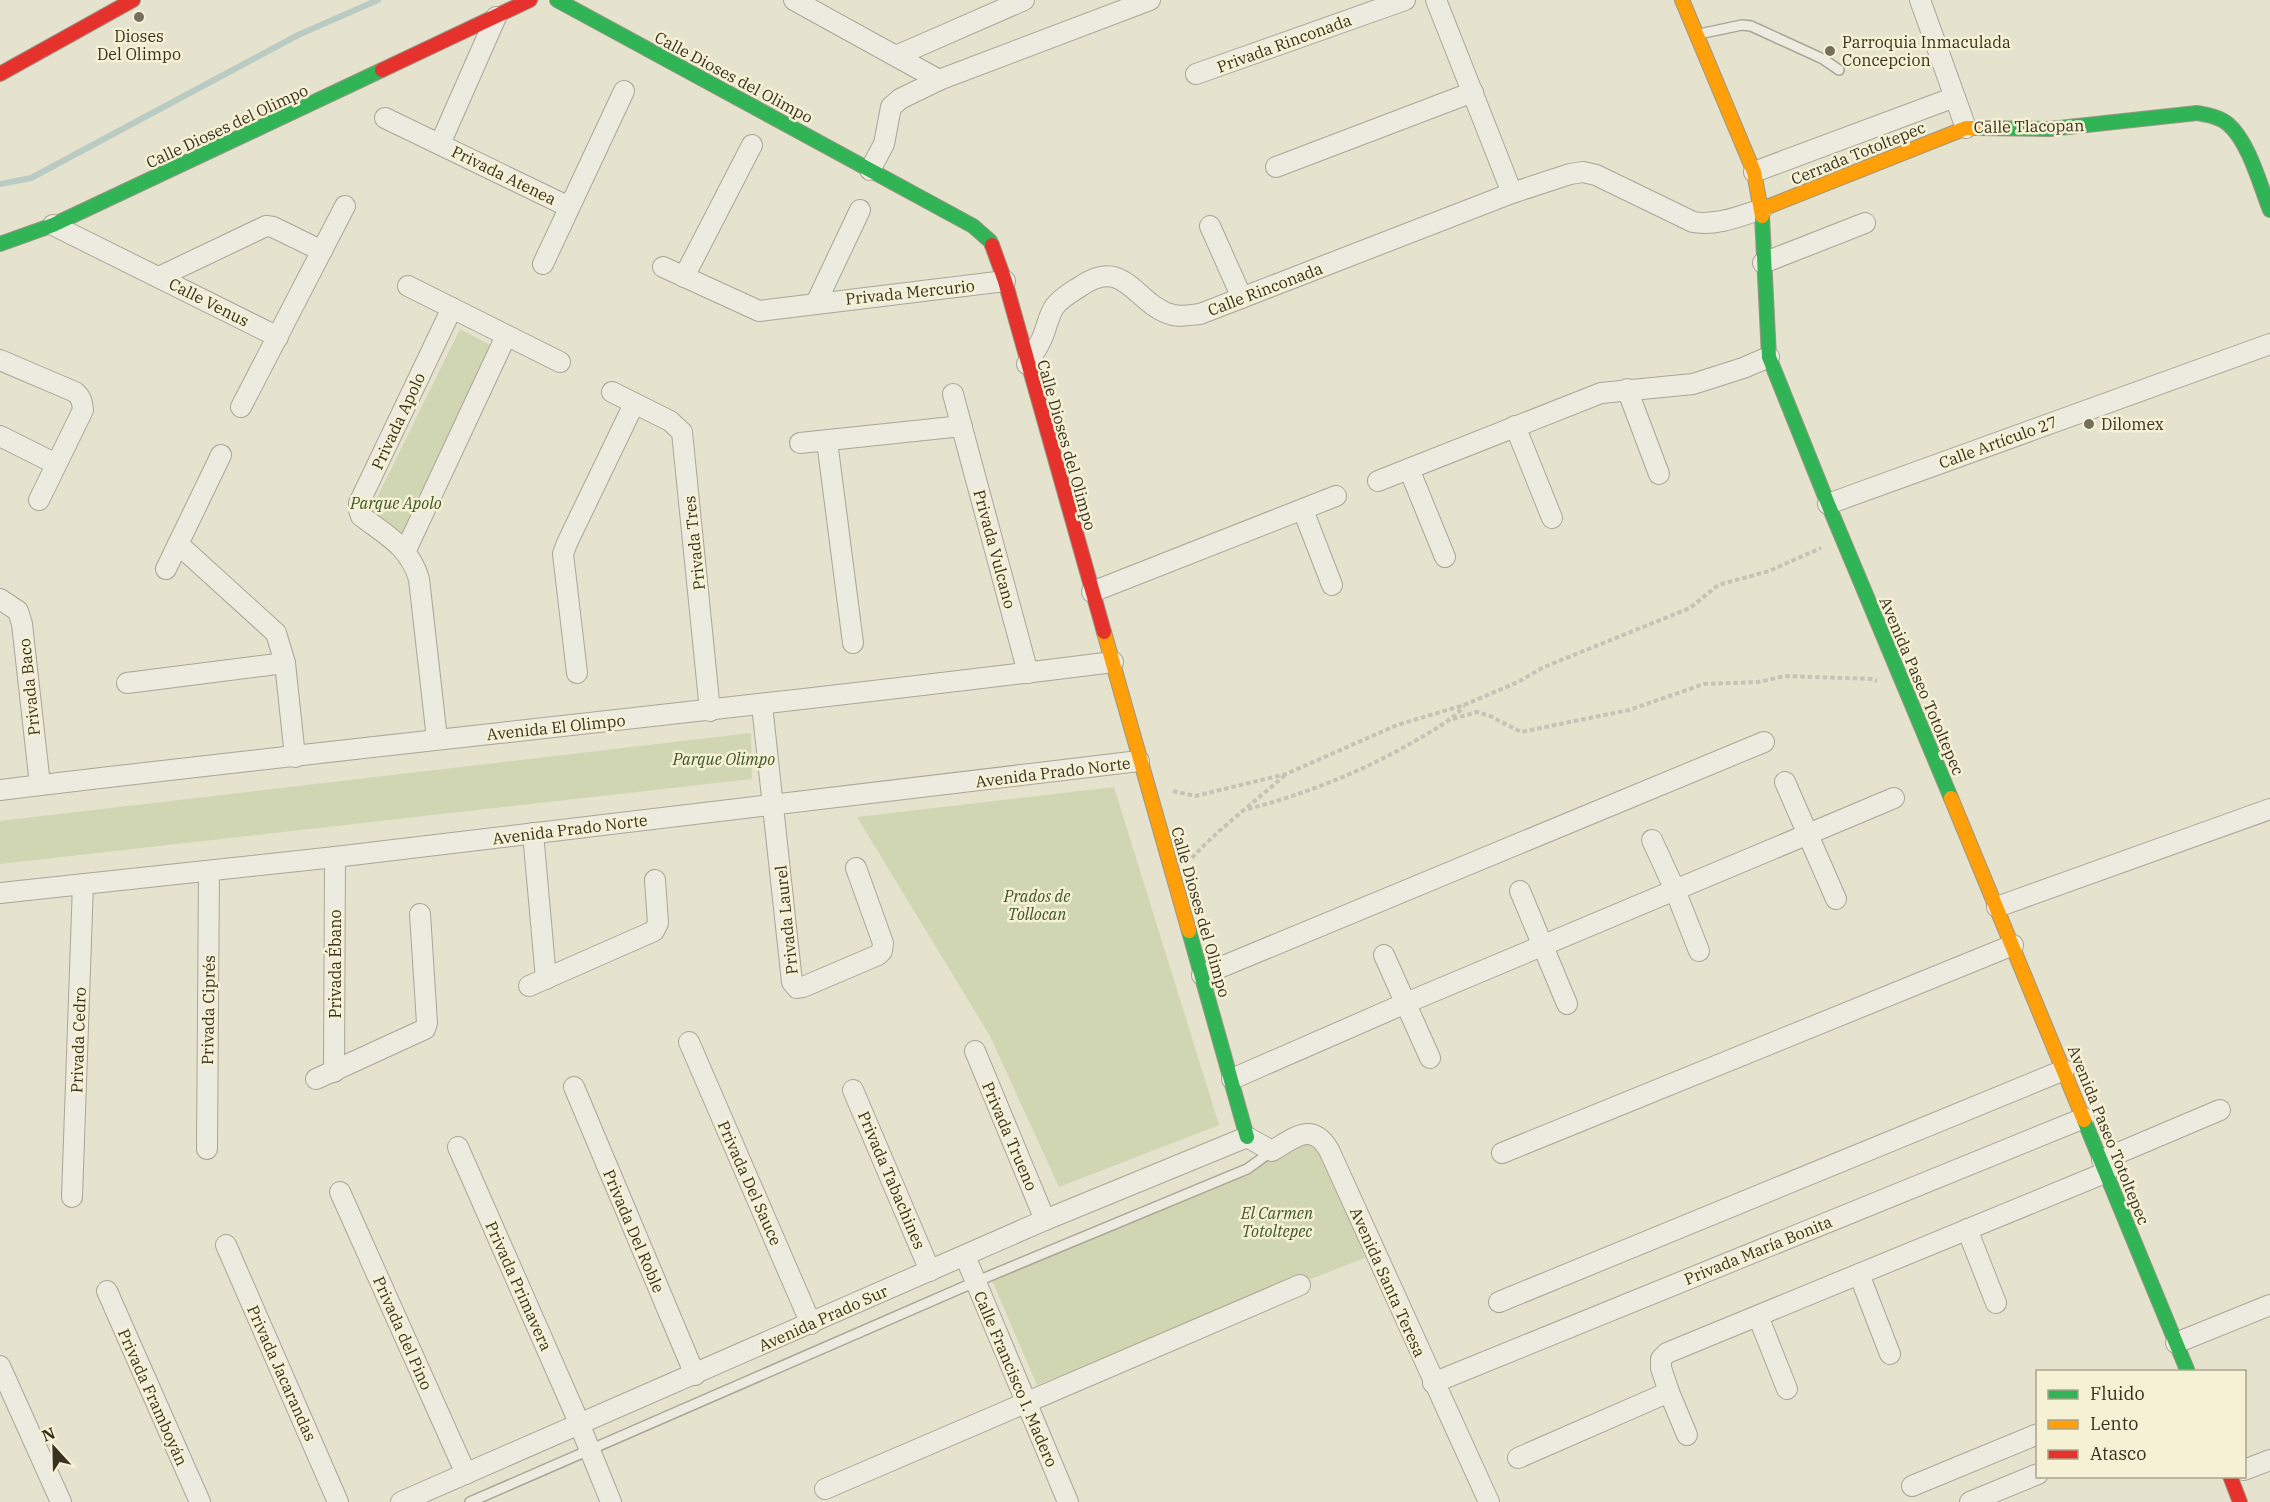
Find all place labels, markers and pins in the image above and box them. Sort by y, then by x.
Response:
marker: Dioses Del Olimpo [132,10,146,24]
place label: Dioses Del Olimpo [97,26,181,64]
place label: Parroquia Inmaculada Concepcion [1842,32,2011,70]
marker: Parroquia Inmaculada Concepcion [1823,44,1837,58]
place label: Dilomex [2101,414,2164,434]
marker: Dilomex [2082,417,2096,431]

